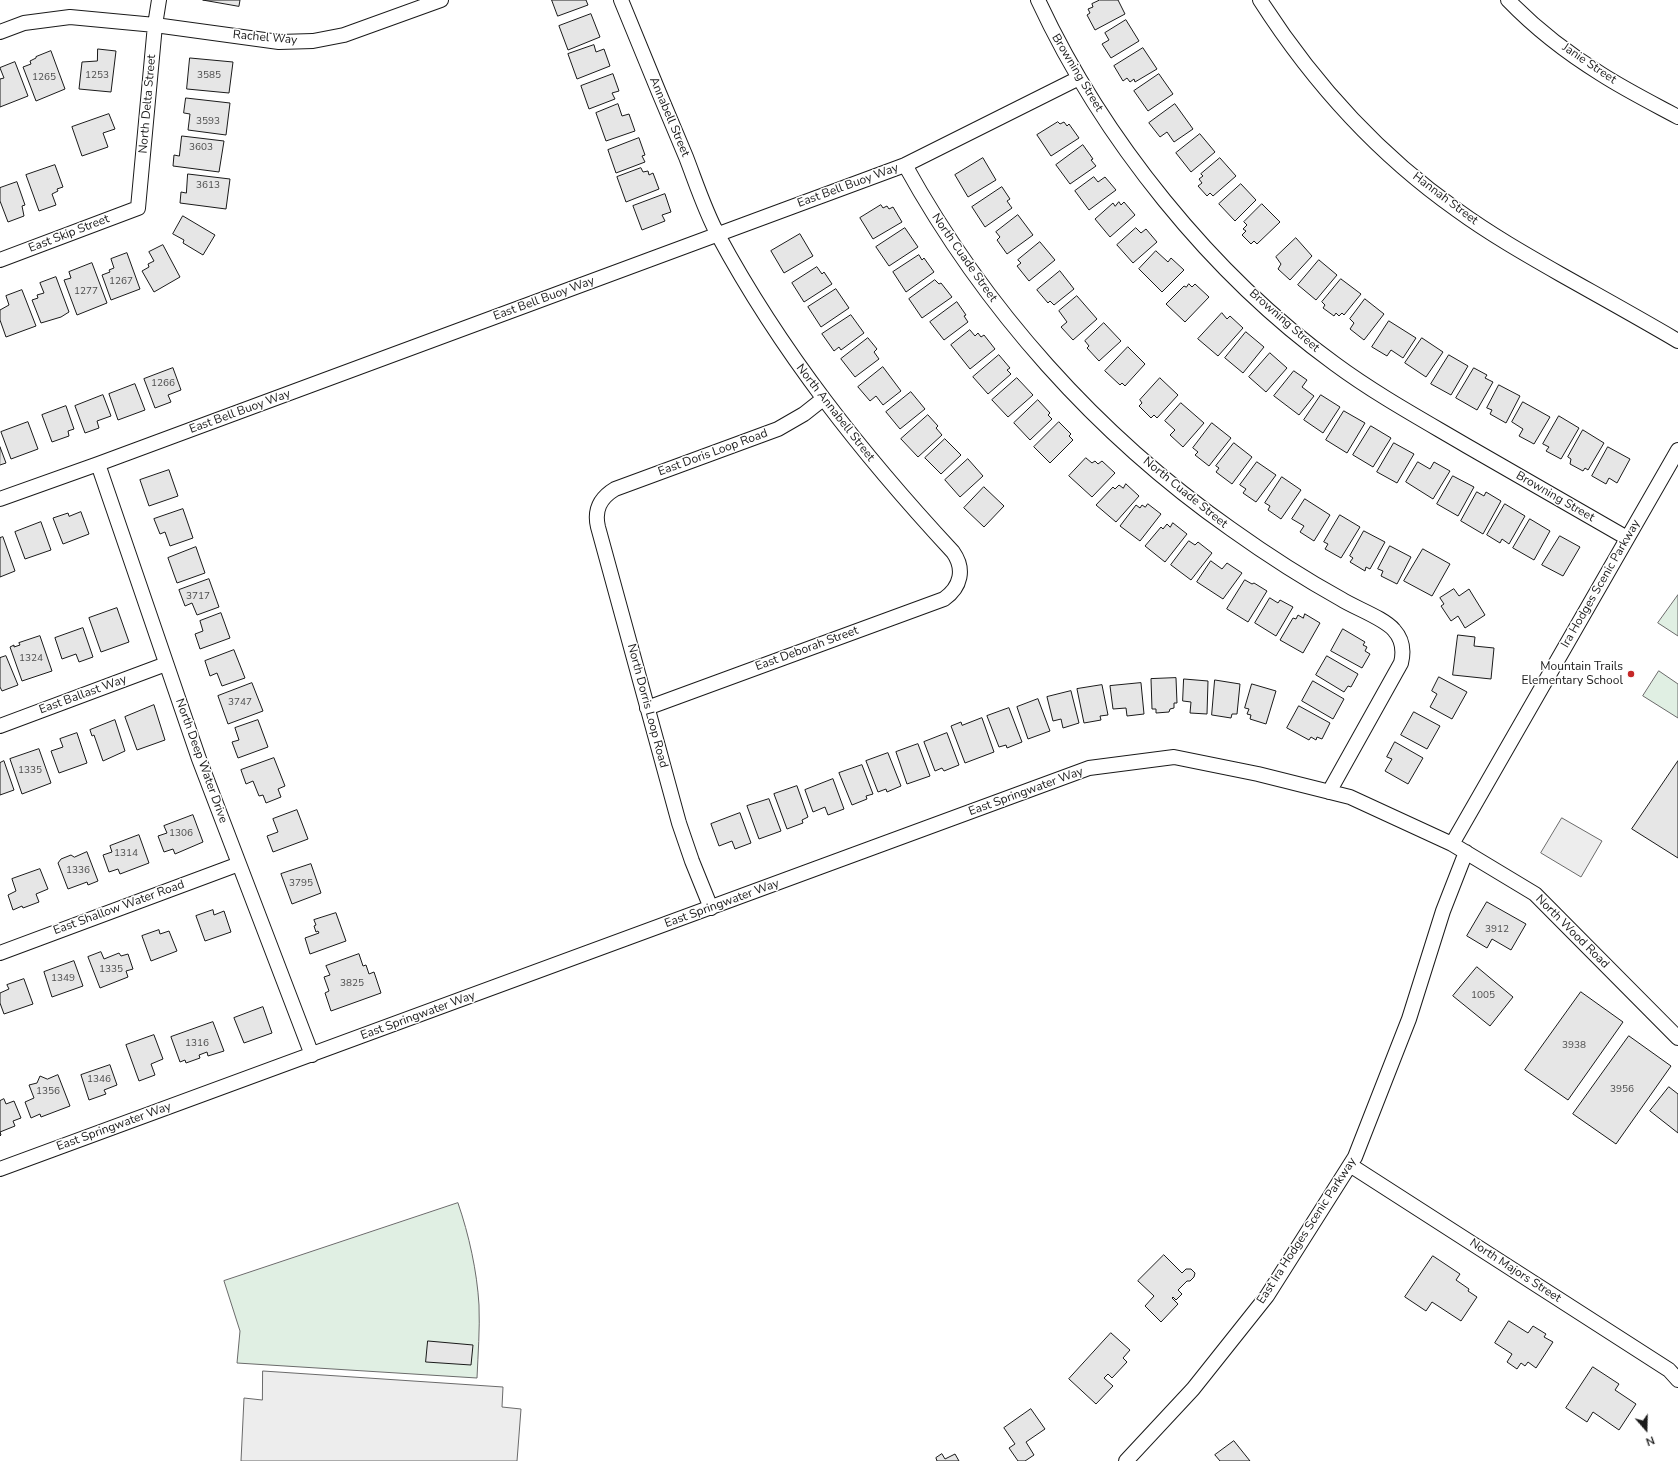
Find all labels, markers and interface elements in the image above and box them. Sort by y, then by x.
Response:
street label: Rachel Way [232,28,298,48]
street label: Browning Street [1048,31,1106,115]
street label: Janie Street [1559,41,1619,87]
street label: North Delta Street [136,54,160,154]
house number: 1253 [85,70,109,82]
house number: 3585 [197,70,221,82]
house number: 1265 [32,72,56,84]
street label: Annabell Street [646,75,692,159]
house number: 3593 [196,116,220,128]
house number: 3603 [189,142,213,154]
street label: East Bell Buoy Way [795,161,901,211]
street label: Hannah Street [1409,170,1481,228]
house number: 3613 [196,180,220,192]
street label: North Cuade Street [928,211,1000,305]
street label: East Skip Street [27,212,111,256]
street label: East Bell Buoy Way [491,274,597,324]
house number: 1267 [109,276,133,288]
house number: 1277 [74,286,98,298]
street label: Browning Street [1246,287,1322,355]
street label: North Annabell Street [793,362,877,464]
house number: 1266 [151,378,175,390]
street label: East Bell Buoy Way [187,387,293,437]
street label: East Doris Loop Road [656,426,770,480]
street label: North Cuade Street [1140,455,1230,531]
street label: Browning Street [1513,469,1597,525]
street label: Ira Hodges Scenic Parkway [1558,517,1644,651]
house number: 3717 [186,591,210,603]
street label: East Deborah Street [754,624,860,674]
street label: North Dorris Loop Road [623,642,671,770]
house number: 1324 [19,653,43,665]
place label: Mountain Trails Elementary School [1522,660,1623,688]
marker: Mountain Trails Elementary School [1626,669,1636,679]
street label: East Ballast Way [37,672,129,718]
street label: North Deep Water Drive [172,697,230,825]
house number: 3747 [228,697,252,709]
house number: 1335 [18,765,42,777]
street label: East Springwater Way [967,765,1085,819]
house number: 1306 [169,828,193,840]
house number: 1314 [114,848,138,860]
house number: 1336 [66,865,90,877]
street label: East Springwater Way [663,877,781,931]
street label: East Shallow Water Road [52,878,186,938]
house number: 3795 [289,878,313,890]
street label: North Wood Road [1532,892,1612,972]
house number: 3912 [1485,924,1509,936]
house number: 1335 [99,964,123,976]
house number: 1349 [51,973,75,985]
house number: 3825 [340,978,364,990]
street label: East Springwater Way [359,989,477,1043]
house number: 1005 [1471,990,1495,1002]
house number: 1316 [185,1038,209,1050]
house number: 3938 [1562,1040,1586,1052]
house number: 1346 [87,1074,111,1086]
house number: 3956 [1610,1084,1634,1096]
house number: 1356 [36,1086,60,1098]
street label: East Springwater Way [55,1100,173,1154]
street label: East Ira Hodges Scenic Parkway [1254,1155,1360,1307]
street label: North Majors Street [1467,1236,1563,1306]
north arrow [1626,1409,1666,1449]
text: N [1644,1432,1657,1449]

